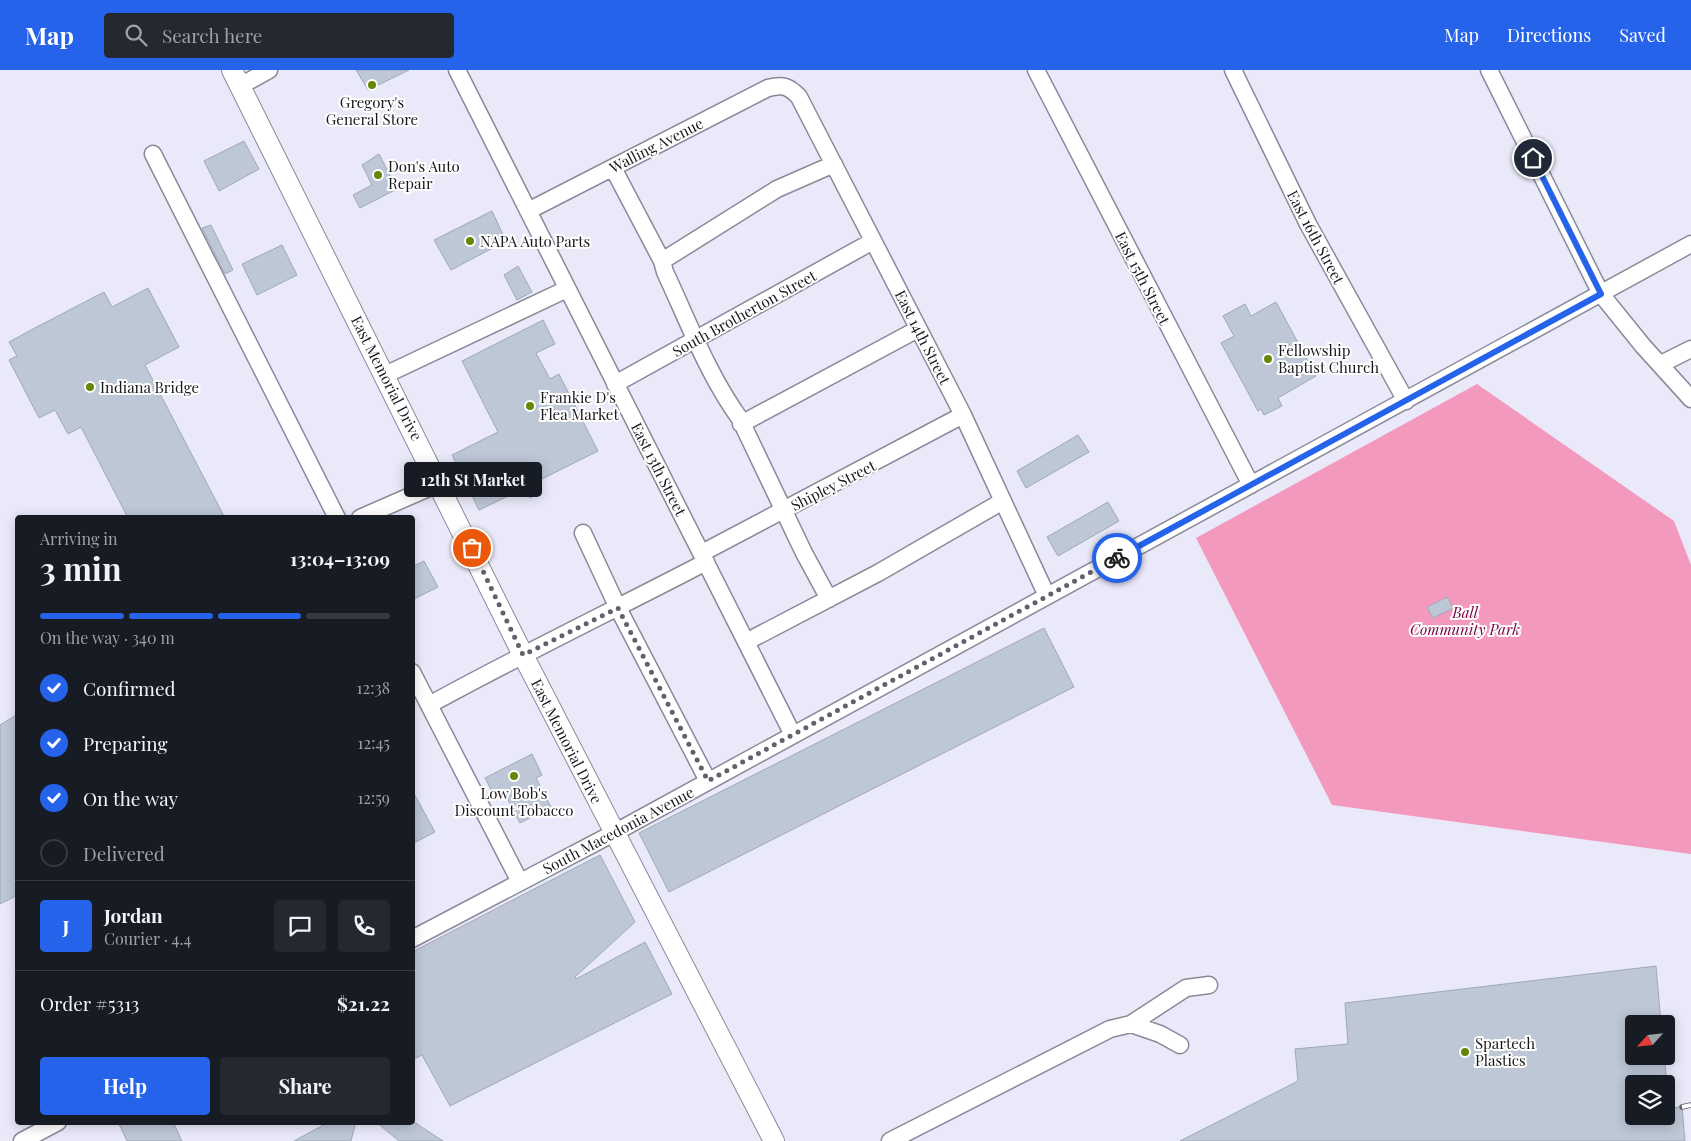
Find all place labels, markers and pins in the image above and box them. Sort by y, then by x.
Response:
marker: Gregory's General Store [366,79,378,91]
place label: Gregory's General Store [326,92,418,129]
pin [1512,137,1554,179]
place label: Don's Auto Repair [388,156,460,193]
marker: Don's Auto Repair [372,169,384,181]
place label: NAPA Auto Parts [480,231,590,251]
marker: NAPA Auto Parts [464,235,476,247]
place label: Fellowship Baptist Church [1278,340,1379,377]
marker: Fellowship Baptist Church [1262,353,1274,365]
place label: Indiana Bridge [100,377,199,397]
marker: Indiana Bridge [84,381,96,393]
place label: Frankie D's Flea Market [540,387,619,424]
marker: Frankie D's Flea Market [524,400,536,412]
callout: 12th St Market [403,463,541,498]
pin [451,527,493,569]
marker: Low Bob's Discount Tobacco [508,770,520,782]
place label: Low Bob's Discount Tobacco [454,783,574,820]
place label: Spartech Plastics [1475,1033,1535,1070]
marker: Spartech Plastics [1459,1046,1471,1058]

